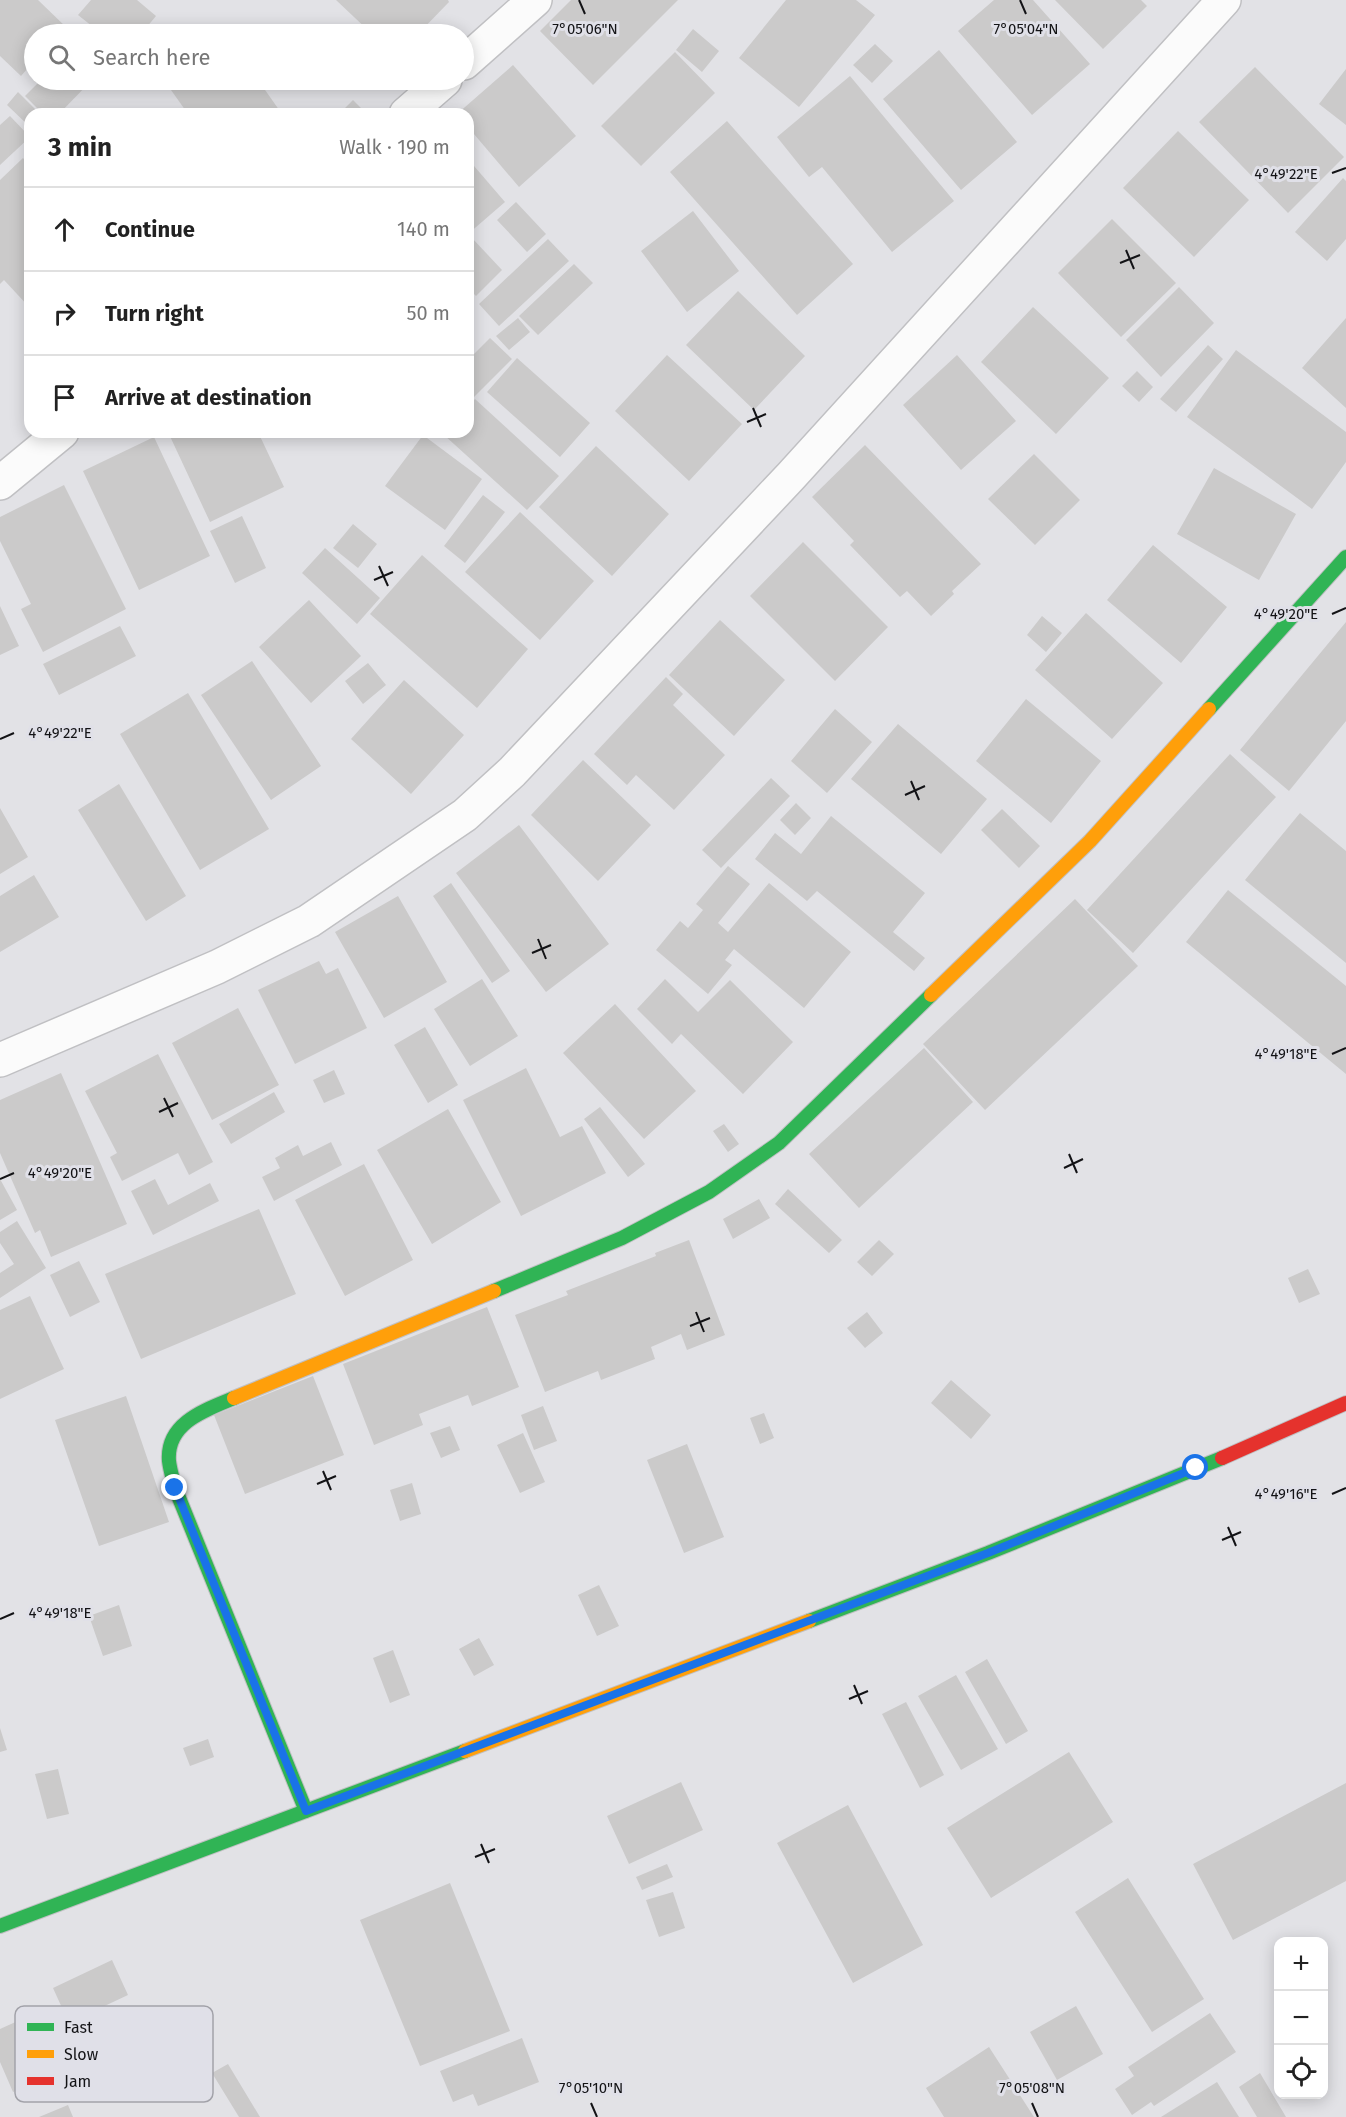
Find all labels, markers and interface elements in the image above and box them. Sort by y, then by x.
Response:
text: 7°05'06"N [552,20,618,38]
text: 7°05'04"N [993,20,1059,38]
search box [24,24,474,90]
icon: search [45,41,78,74]
text: Search here [93,44,211,71]
text: 3 min [48,132,112,163]
text: Walk · 190 m [339,135,450,159]
text: 4°49'22"E [1254,165,1318,183]
icon: ahead [48,213,81,246]
text: Continue [105,216,195,243]
text: 140 m [397,217,450,241]
icon: right [48,297,81,330]
text: Turn right [105,300,204,327]
text: 50 m [406,301,450,325]
icon: arrive [48,381,81,414]
text: Arrive at destination [105,384,312,411]
text: 4°49'20"E [1254,605,1318,623]
text: 4°49'22"E [28,724,92,742]
text: 4°49'18"E [1254,1045,1318,1063]
text: 4°49'20"E [28,1164,92,1182]
route start [1182,1454,1208,1480]
route end [161,1474,187,1500]
text: 4°49'16"E [1255,1485,1317,1503]
text: 4°49'18"E [28,1604,92,1622]
map controls [1274,1937,1328,2099]
button: + [1274,1937,1328,1991]
button: − [1274,1991,1328,2045]
legend [15,2006,213,2102]
text: Fast [64,2018,93,2037]
text: Slow [64,2045,99,2064]
button: locate [1274,2045,1328,2099]
text: Jam [64,2072,91,2091]
text: 7°05'10"N [559,2079,623,2097]
text: 7°05'08"N [999,2079,1065,2097]

